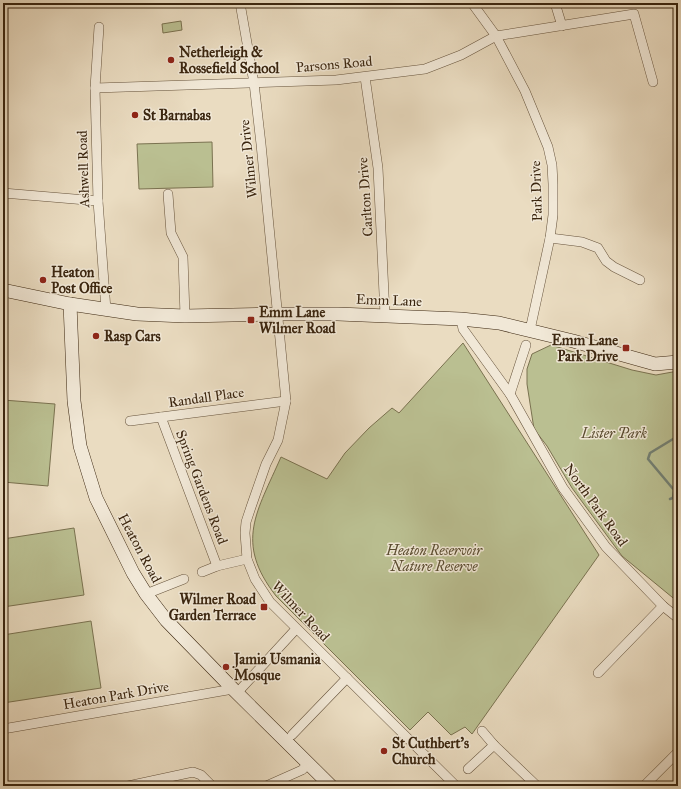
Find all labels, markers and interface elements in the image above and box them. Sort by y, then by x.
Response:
place label: Netherleigh & Rossefield School [179,44,281,77]
street label: Parsons Road [295,53,373,76]
marker: Netherleigh & Rossefield School [166,55,176,65]
place label: St Barnabas [143,107,211,124]
marker: St Barnabas [130,110,140,120]
street label: Wilmer Drive [236,119,261,199]
street label: Ashwell Road [74,130,93,209]
street label: Carlton Drive [354,157,377,237]
street label: Park Drive [527,160,546,222]
place label: Heaton Post Office [51,264,113,297]
marker: Heaton Post Office [38,275,48,285]
street label: Emm Lane [356,291,423,310]
place label: Emm Lane Wilmer Road [259,304,337,337]
marker: Emm Lane Wilmer Road [246,315,256,325]
place label: Rasp Cars [104,328,161,346]
marker: Rasp Cars [91,331,101,341]
place label: Emm Lane Park Drive [552,332,618,365]
marker: Emm Lane Park Drive [621,343,631,353]
street label: Randall Place [167,384,245,411]
park label: Lister Park [580,425,648,442]
street label: Spring Gardens Road [172,428,231,547]
street label: North Park Road [560,461,631,550]
street label: Heaton Road [114,511,165,586]
park label: Heaton Reservoir Nature Reserve [385,542,483,575]
street label: Wilmer Road [268,578,333,645]
place label: Wilmer Road Garden Terrace [169,591,257,624]
marker: Wilmer Road Garden Terrace [259,602,269,612]
place label: Jamia Usmania Mosque [232,651,322,685]
marker: Jamia Usmania Mosque [221,662,231,672]
street label: Heaton Park Drive [62,678,170,713]
place label: St Cuthbert's Church [392,735,469,768]
marker: St Cuthbert's Church [379,746,389,756]

